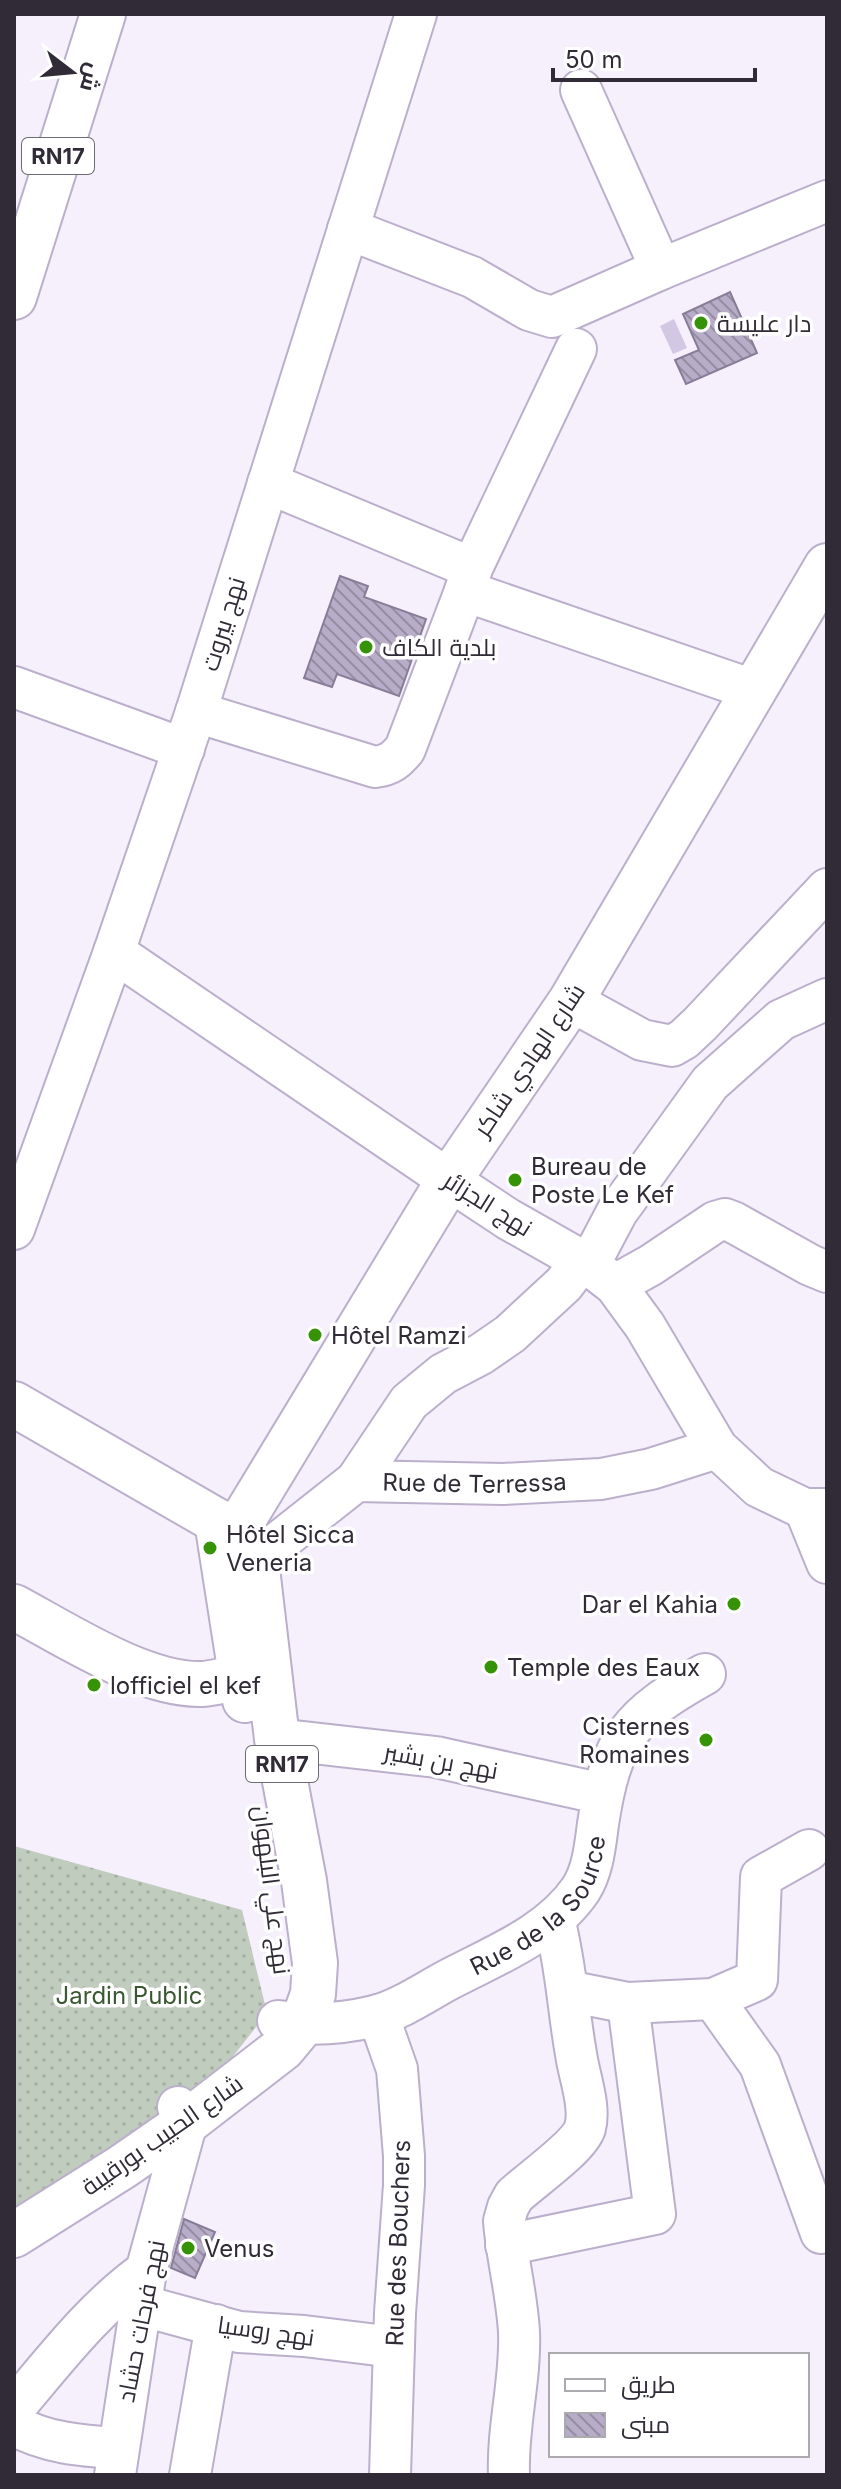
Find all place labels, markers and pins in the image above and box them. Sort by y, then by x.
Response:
place label: دار عليسة [717,309,811,338]
marker: دار عليسة [692,314,710,332]
place label: بلدية الكاف [382,633,496,662]
marker: بلدية الكاف [357,638,375,656]
place label: Bureau de Poste Le Kef [531,1152,674,1209]
marker: Bureau de Poste Le Kef [506,1171,524,1189]
place label: Hôtel Ramzi [331,1321,466,1350]
marker: Hôtel Ramzi [306,1326,324,1344]
place label: Hôtel Sicca Veneria [226,1520,355,1577]
marker: Hôtel Sicca Veneria [201,1539,219,1557]
place label: Dar el Kahia [582,1590,718,1619]
marker: Dar el Kahia [725,1595,743,1613]
place label: Temple des Eaux [507,1653,700,1682]
marker: Temple des Eaux [482,1658,500,1676]
place label: lofficiel el kef [110,1671,261,1700]
marker: lofficiel el kef [85,1676,103,1694]
place label: Cisternes Romaines [579,1712,690,1769]
marker: Cisternes Romaines [697,1731,715,1749]
place label: Venus [204,2234,274,2263]
marker: Venus [179,2239,197,2257]

